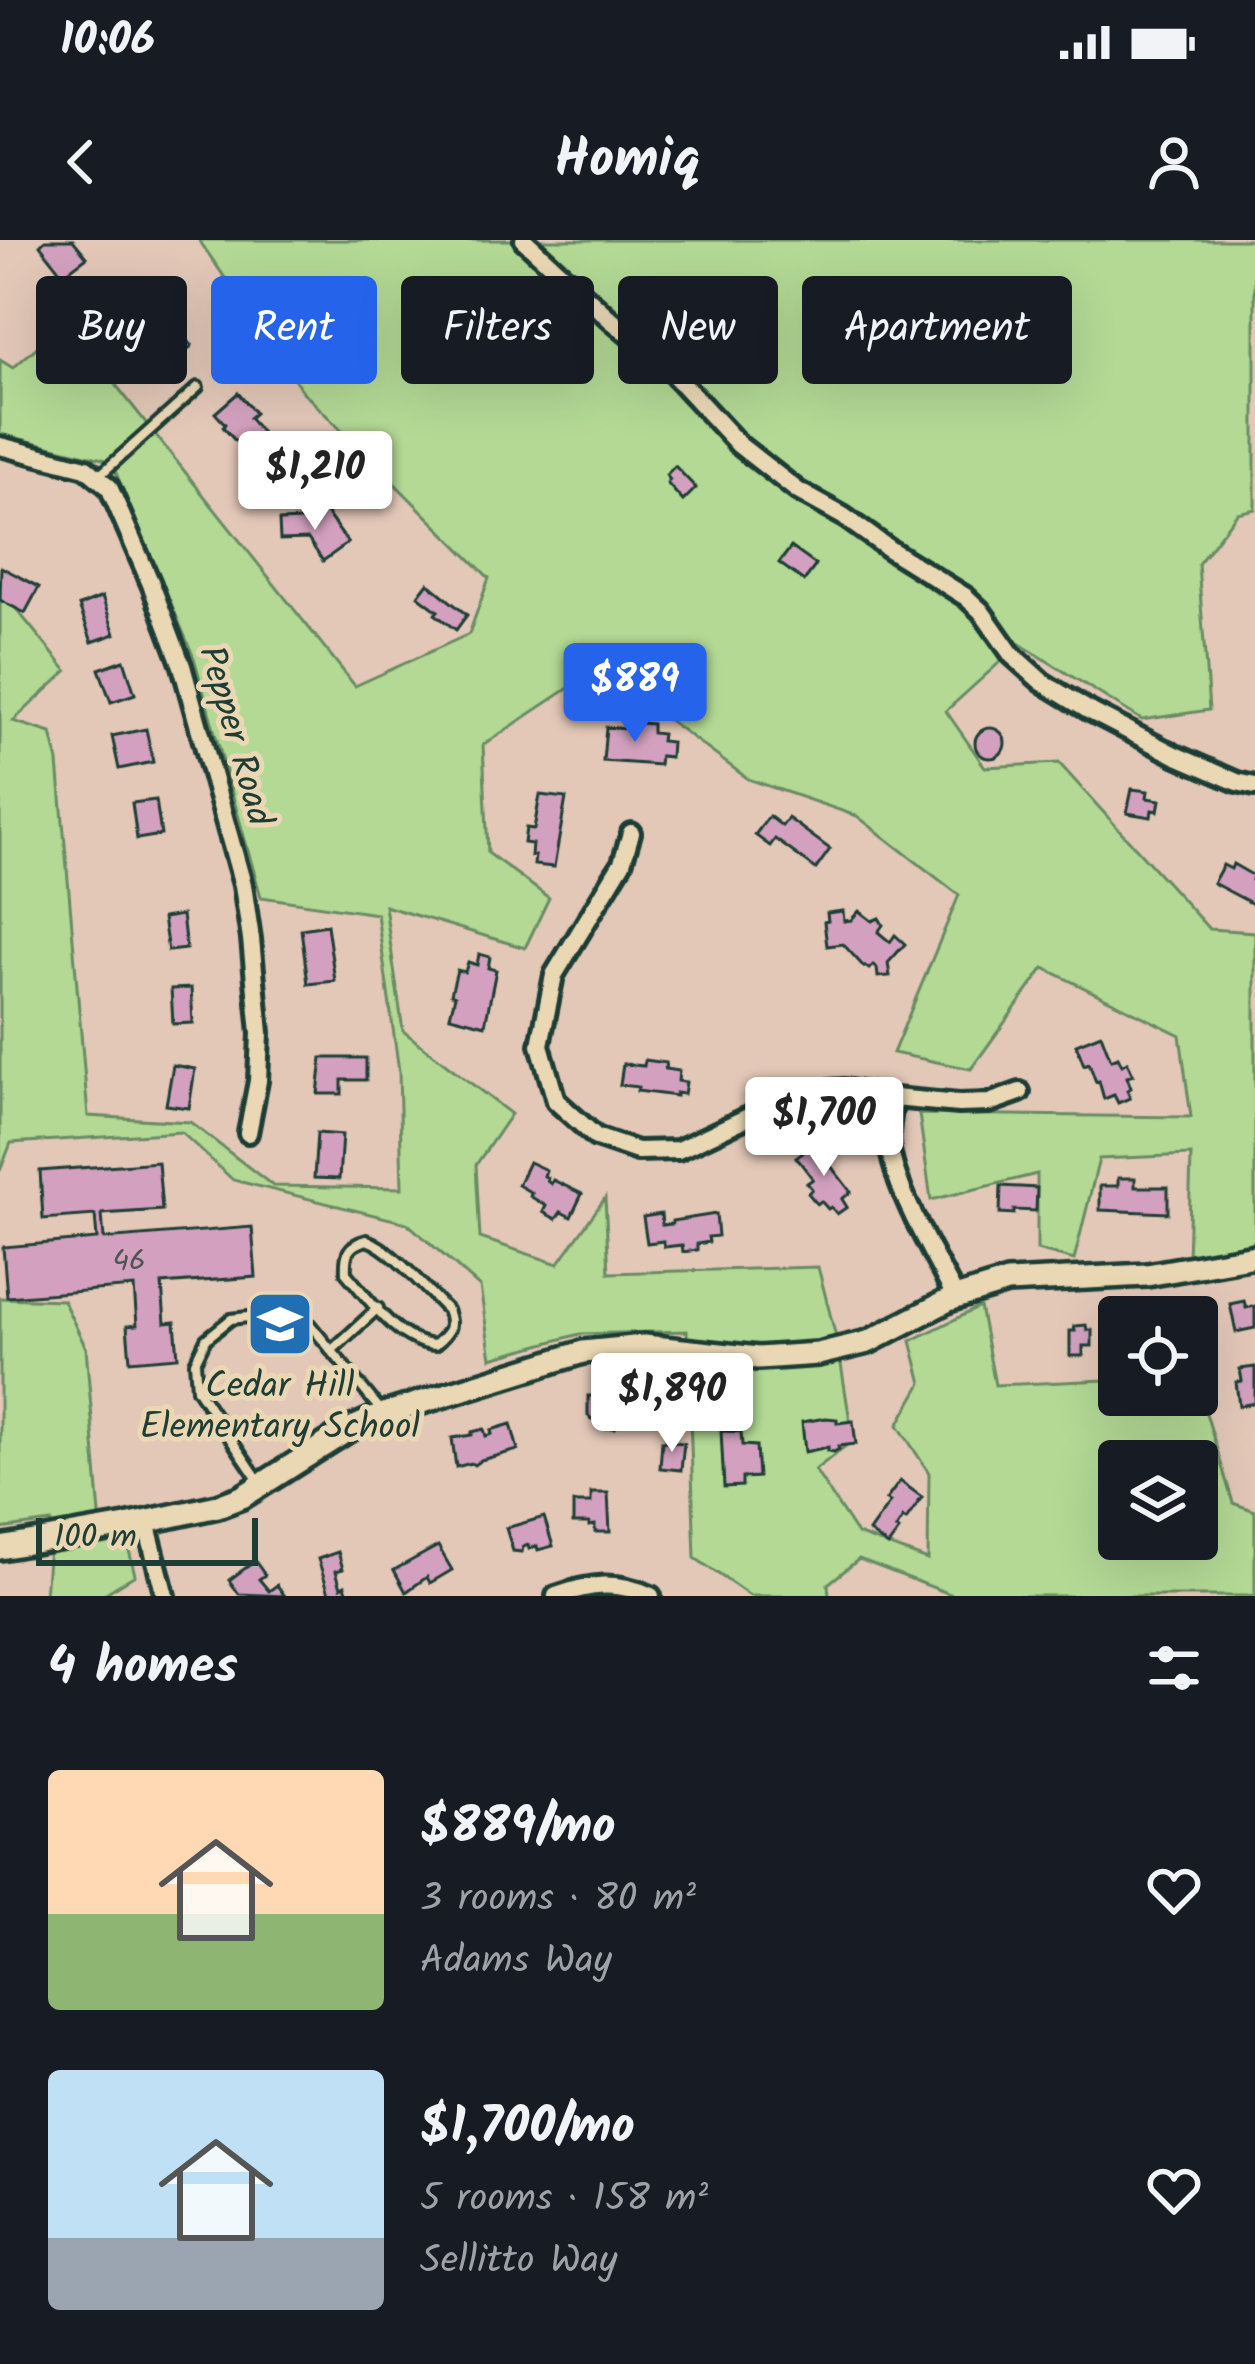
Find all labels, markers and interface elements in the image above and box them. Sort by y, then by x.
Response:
text: 10:06 [60,6,155,78]
text: Homiq [554,119,701,205]
icon: back [48,129,114,195]
icon: person [1141,129,1207,195]
chip: Buy [36,276,187,384]
chip: Rent [211,276,377,384]
chip: Filters [401,276,594,384]
chip: New [618,276,778,384]
chip: Apartment [802,276,1072,384]
pin: $1,210 [217,431,413,533]
text: $1,210 [265,439,365,501]
street label: Pepper Road [181,639,287,834]
pin: $889 [564,643,706,745]
text: $889 [591,651,679,713]
pin: $1,700 [726,1077,922,1179]
text: $1,700 [772,1085,876,1147]
house number: 46 [112,1238,146,1286]
school or university icon: Cedar Hill Elementary School [245,1289,315,1359]
map controls [1098,1296,1218,1560]
button: locate [1098,1296,1218,1416]
pin: $1,890 [574,1353,770,1455]
place label: Cedar Hill Elementary School [140,1359,420,1457]
text: $1,890 [618,1361,726,1423]
button: layers [1098,1440,1218,1560]
scale bar [36,1512,258,1565]
text: 100 m [54,1512,137,1565]
text: 4 homes [48,1628,238,1709]
icon: filters [1141,1635,1207,1701]
text: $889/mo [420,1788,616,1869]
icon: home [144,1818,288,1962]
icon: heart [1141,1857,1207,1923]
text: 3 rooms · 80 m² [420,1869,696,1931]
text: Adams Way [420,1931,612,1993]
text: $1,700/mo [420,2088,635,2169]
icon: home [144,2118,288,2262]
icon: heart [1141,2157,1207,2223]
text: 5 rooms · 158 m² [420,2169,708,2231]
text: Sellitto Way [420,2231,617,2293]

